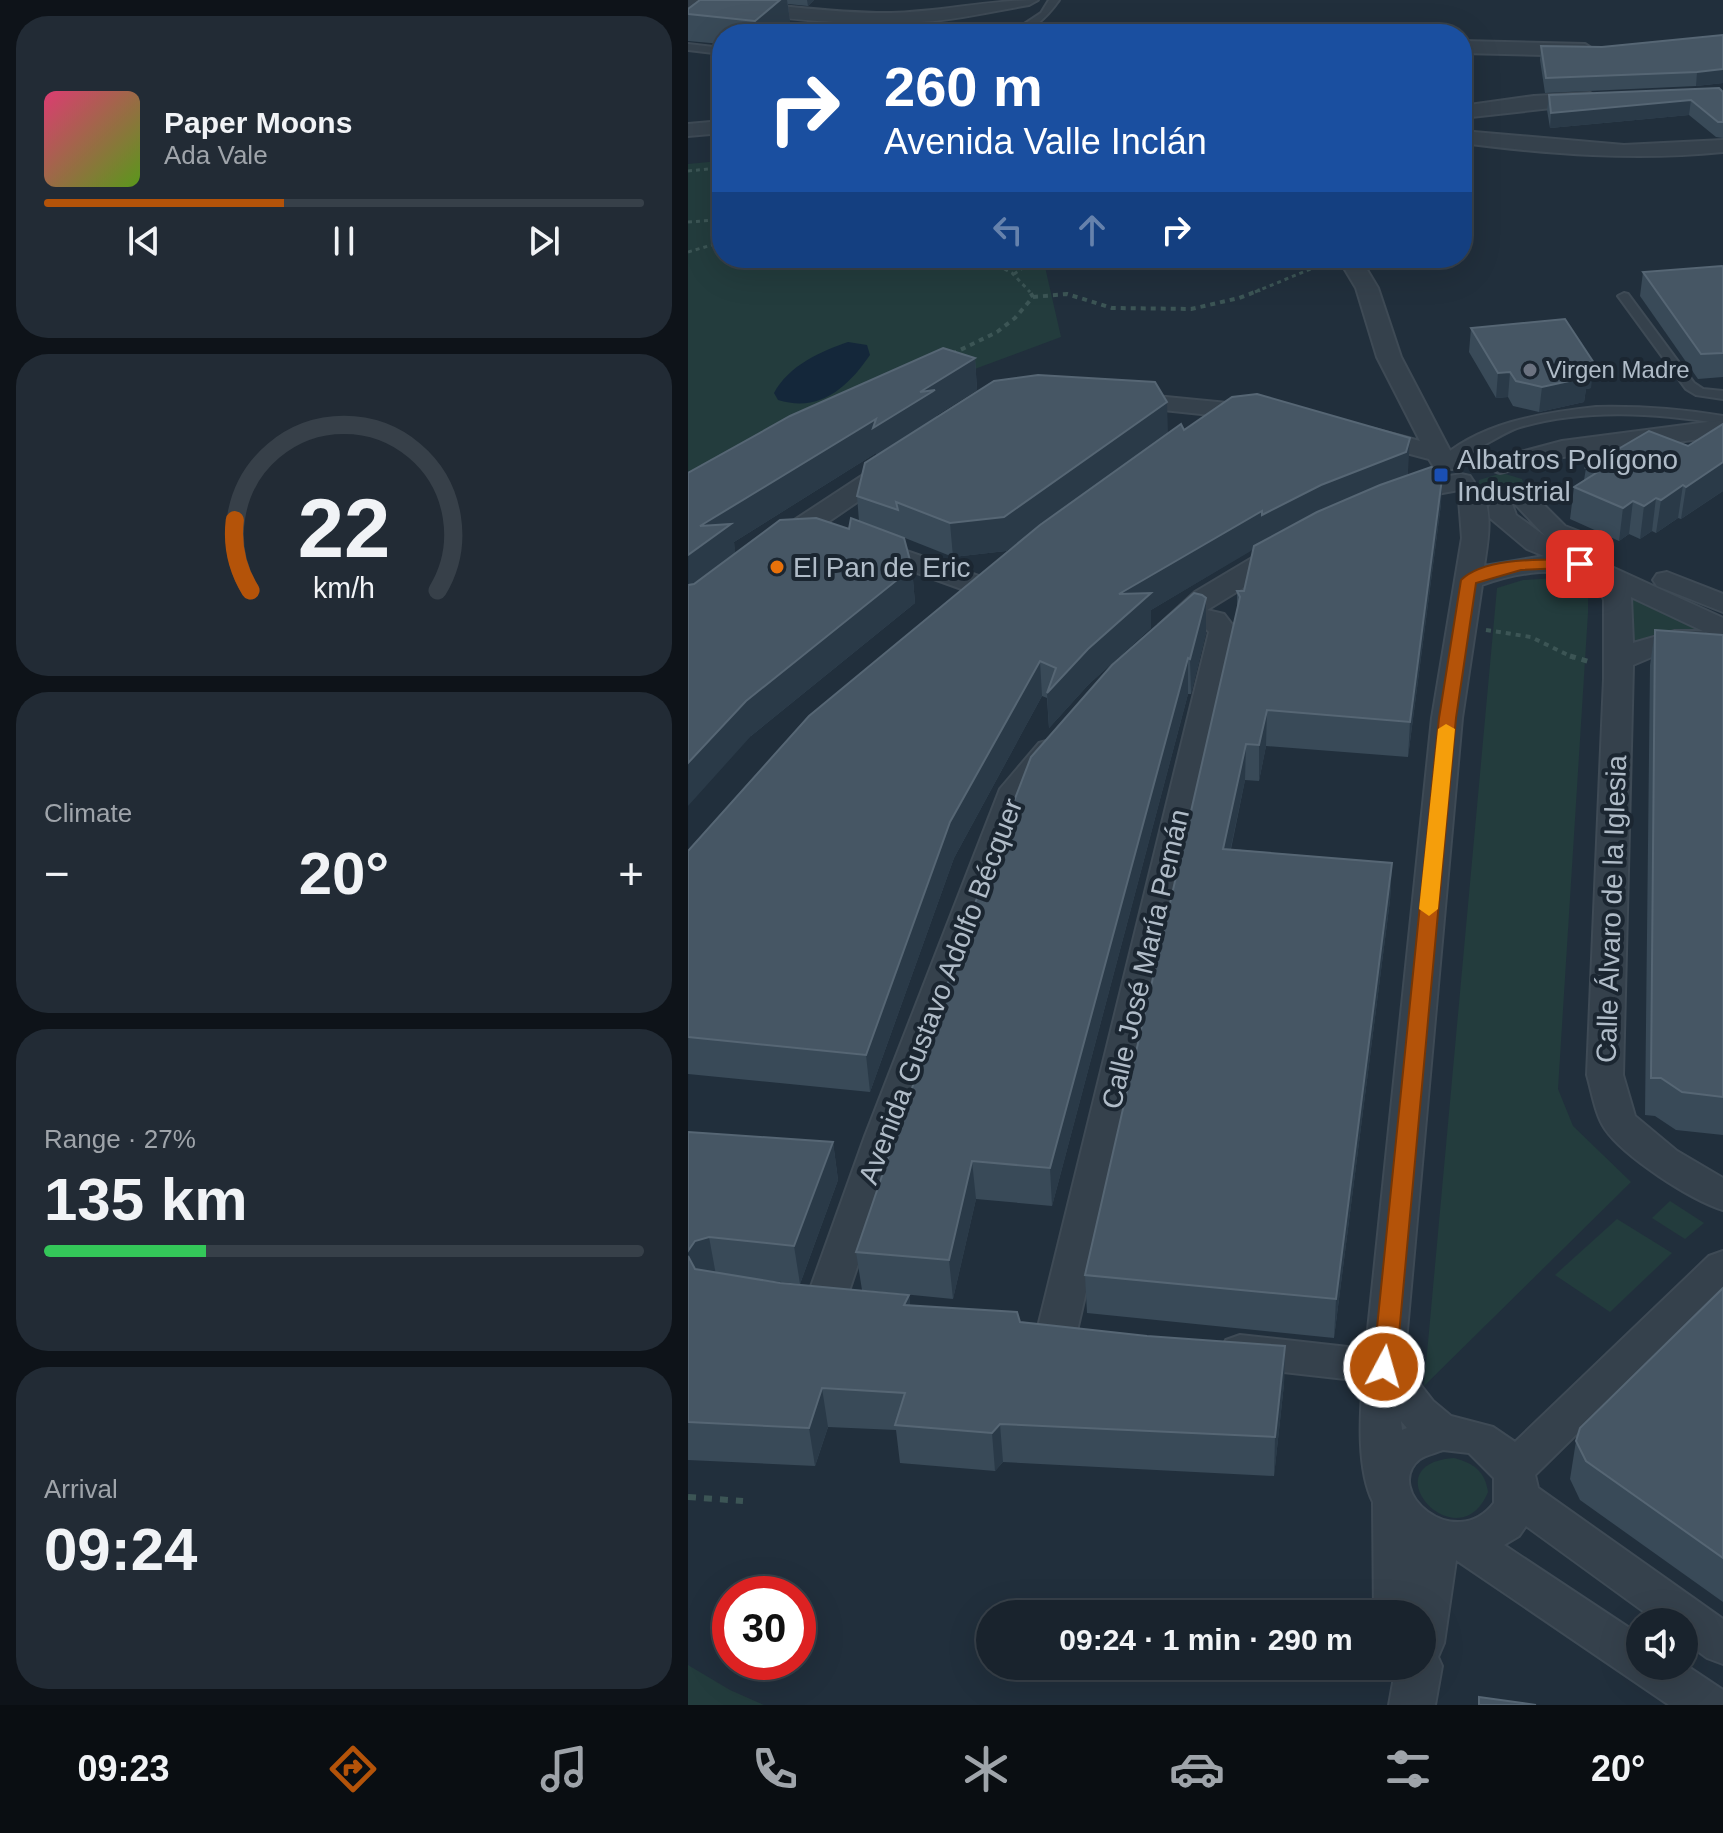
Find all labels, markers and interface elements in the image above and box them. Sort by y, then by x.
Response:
text: 260 m [884,55,1043,118]
icon: right [752,56,856,160]
text: Paper Moons [164,106,352,139]
text: Avenida Valle Inclán [884,121,1207,162]
text: Ada Vale [164,140,268,170]
icon: left [986,208,1030,252]
icon: ahead [1070,208,1114,252]
icon: right [1154,208,1198,252]
icon: previous [122,219,166,263]
icon: pause [322,219,366,263]
icon: next [522,219,566,263]
place label: Virgen Madre [1546,356,1690,383]
marker: Virgen Madre [1521,361,1539,379]
place label: Albatros Polígono Industrial [1457,444,1678,507]
marker: Albatros Polígono Industrial [1432,466,1450,484]
text: 22 [298,481,390,574]
pin [1546,530,1614,598]
icon: arrive [1558,542,1602,586]
place label: El Pan de Eric [793,552,970,583]
marker: El Pan de Eric [768,558,786,576]
text: km/h [313,572,375,604]
street label: Calle Álvaro de la Iglesia [1591,754,1632,1064]
street label: Avenida Gustavo Adolfo Bécquer [852,794,1028,1188]
text: Climate [44,798,132,828]
street label: Calle José María Pemán [1096,806,1195,1112]
text: 20° [299,840,389,907]
text: − [44,849,70,898]
text: + [618,849,644,898]
text: Range · 27% [44,1124,196,1154]
text: 135 km [44,1166,248,1233]
position arrow [1342,1325,1426,1409]
text: Arrival [44,1474,118,1504]
text: 09:24 [44,1516,197,1583]
speed limit sign: 30 [712,1576,816,1680]
map controls [1626,1608,1698,1680]
button: sound [1626,1608,1698,1680]
text: 09:24 · 1 min · 290 m [1059,1623,1353,1656]
icon: directions [325,1741,381,1797]
icon: music [536,1741,592,1797]
icon: phone [747,1741,803,1797]
icon: climate [958,1741,1014,1797]
icon: car [1169,1741,1225,1797]
icon: filters [1380,1741,1436,1797]
text: 09:23 [78,1748,170,1789]
text: 20° [1591,1748,1645,1789]

